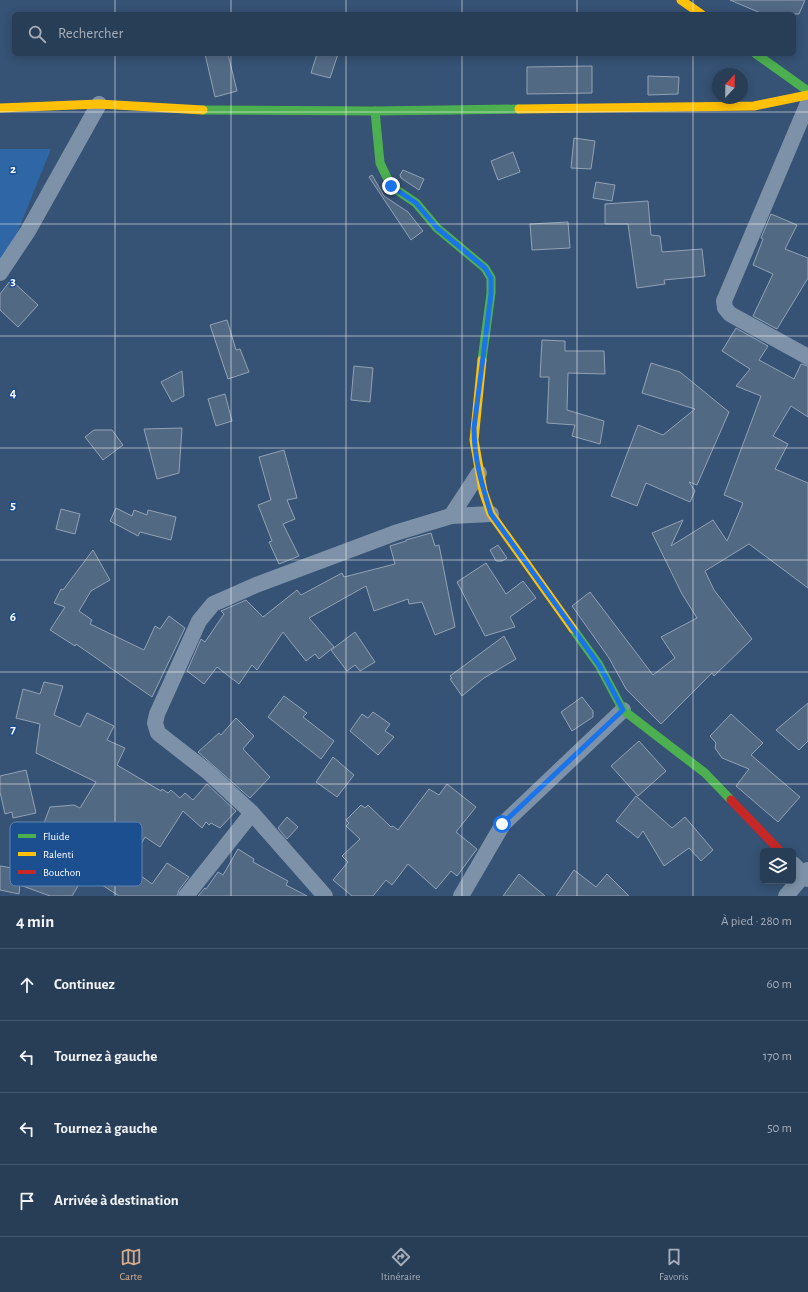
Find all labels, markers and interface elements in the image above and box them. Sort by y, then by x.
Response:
search box [12,12,796,56]
icon: search [26,23,48,45]
text: Rechercher [58,26,123,41]
north arrow [712,68,748,104]
text: 2 [10,163,16,176]
route end [382,177,400,195]
text: 3 [10,275,16,288]
text: 4 [10,387,17,400]
text: 5 [10,499,16,512]
text: 6 [10,611,16,624]
text: 7 [10,723,16,736]
route start [493,815,511,833]
legend [10,822,142,886]
text: Fluide [43,831,70,842]
map controls [760,848,796,884]
button: layers [760,848,796,884]
text: Ralenti [43,849,74,860]
text: Bouchon [43,867,81,878]
text: 4 min [16,913,54,930]
text: À pied · 280 m [721,915,792,928]
icon: ahead [16,974,38,996]
text: Continuez [54,977,115,992]
text: 60 m [766,978,792,991]
icon: left [16,1046,38,1068]
text: Tournez à gauche [54,1049,157,1064]
text: 170 m [763,1050,792,1063]
icon: left [16,1118,38,1140]
text: Tournez à gauche [54,1121,157,1136]
text: 50 m [767,1122,792,1135]
icon: arrive [16,1190,38,1212]
text: Arrivée à destination [54,1193,179,1208]
tab: Carte [119,1246,142,1283]
tab: Itinéraire [381,1246,420,1283]
tab: Favoris [659,1246,689,1283]

